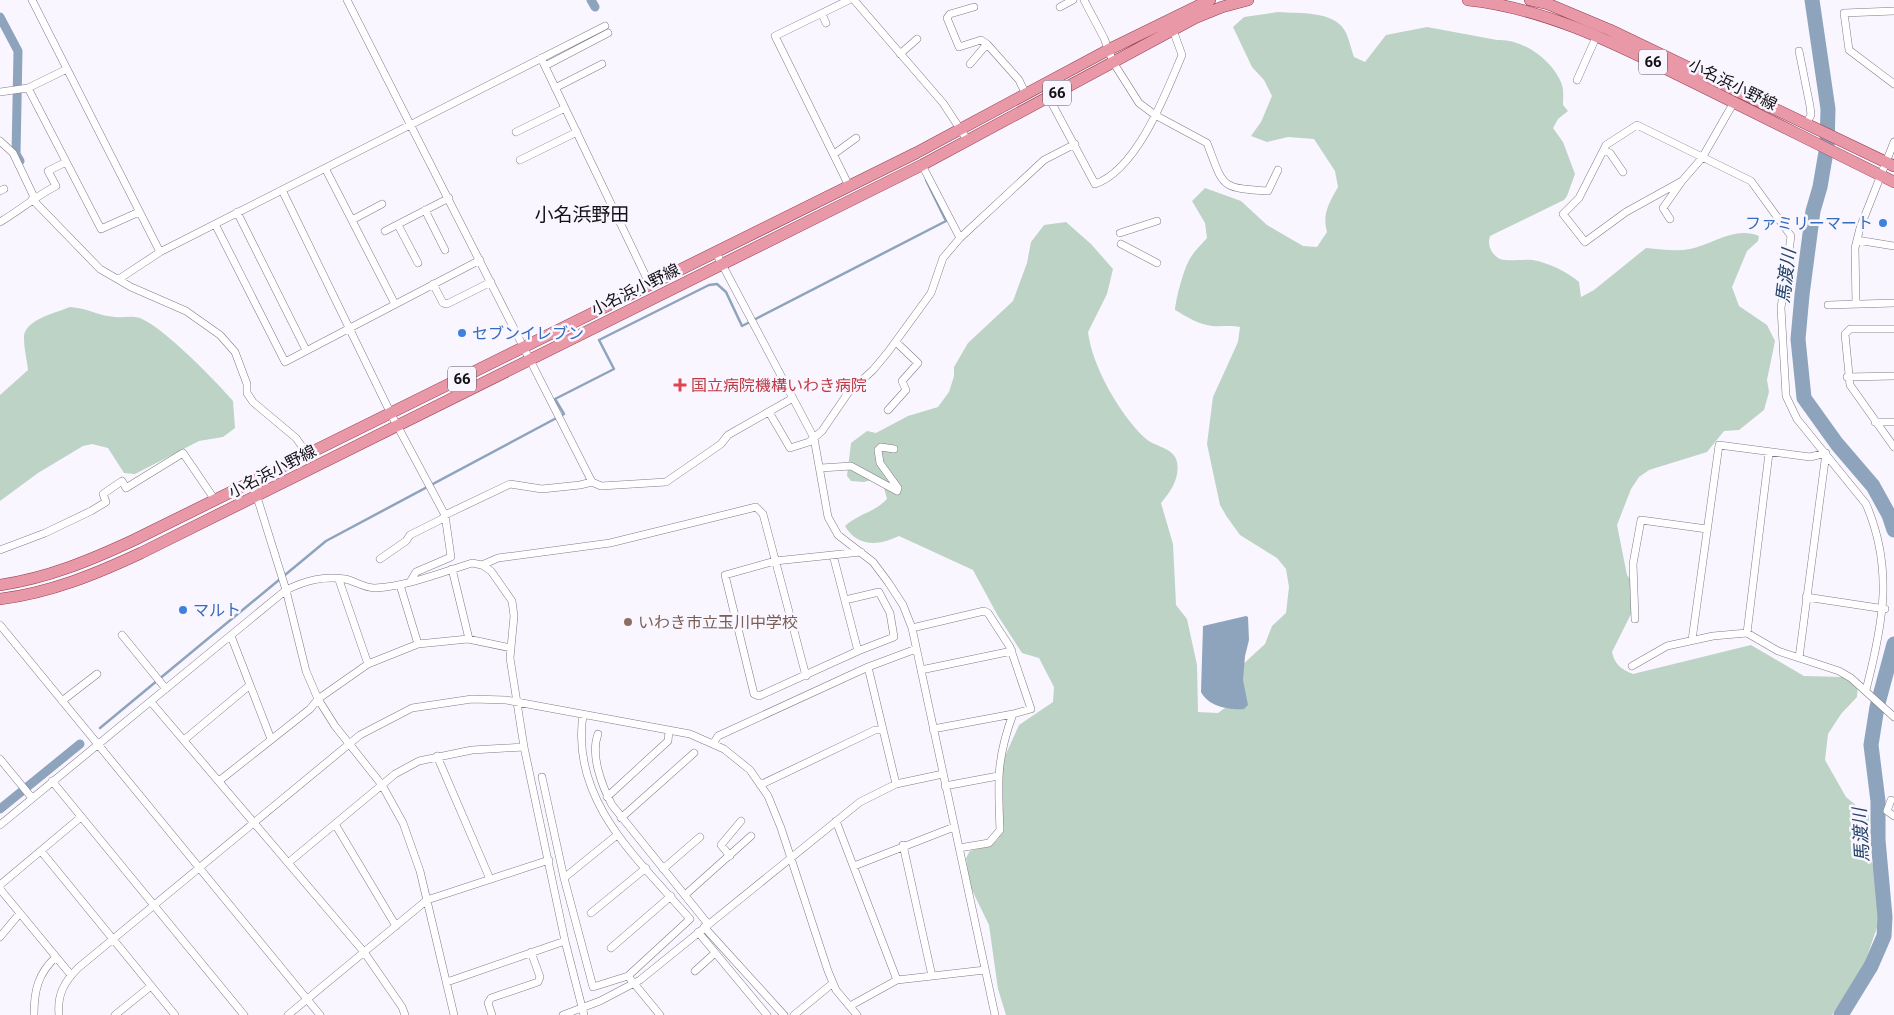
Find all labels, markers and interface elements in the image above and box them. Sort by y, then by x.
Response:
road number: 66 [1639,50,1667,74]
street label: 小名浜小野線 [1685,55,1780,114]
road number: 66 [1043,80,1071,106]
district label: 小名浜野田 [534,203,630,226]
place label: ファミリーマート [1745,214,1873,233]
marker: ファミリーマート [1877,217,1889,229]
water label: 馬渡川 [1772,246,1799,304]
street label: 小名浜小野線 [588,260,683,319]
place label: セブンイレブン [472,324,584,343]
marker: セブンイレブン [456,327,468,339]
road number: 66 [448,366,476,392]
place label: 国立病院機構いわき病院 [691,376,867,395]
marker: 国立病院機構いわき病院 [673,378,687,392]
street label: 小名浜小野線 [225,441,319,502]
place label: マルト [193,601,241,620]
marker: マルト [177,604,189,616]
place label: いわき市立玉川中学校 [638,613,798,632]
marker: いわき市立玉川中学校 [622,616,634,628]
water label: 馬渡川 [1848,806,1872,863]

